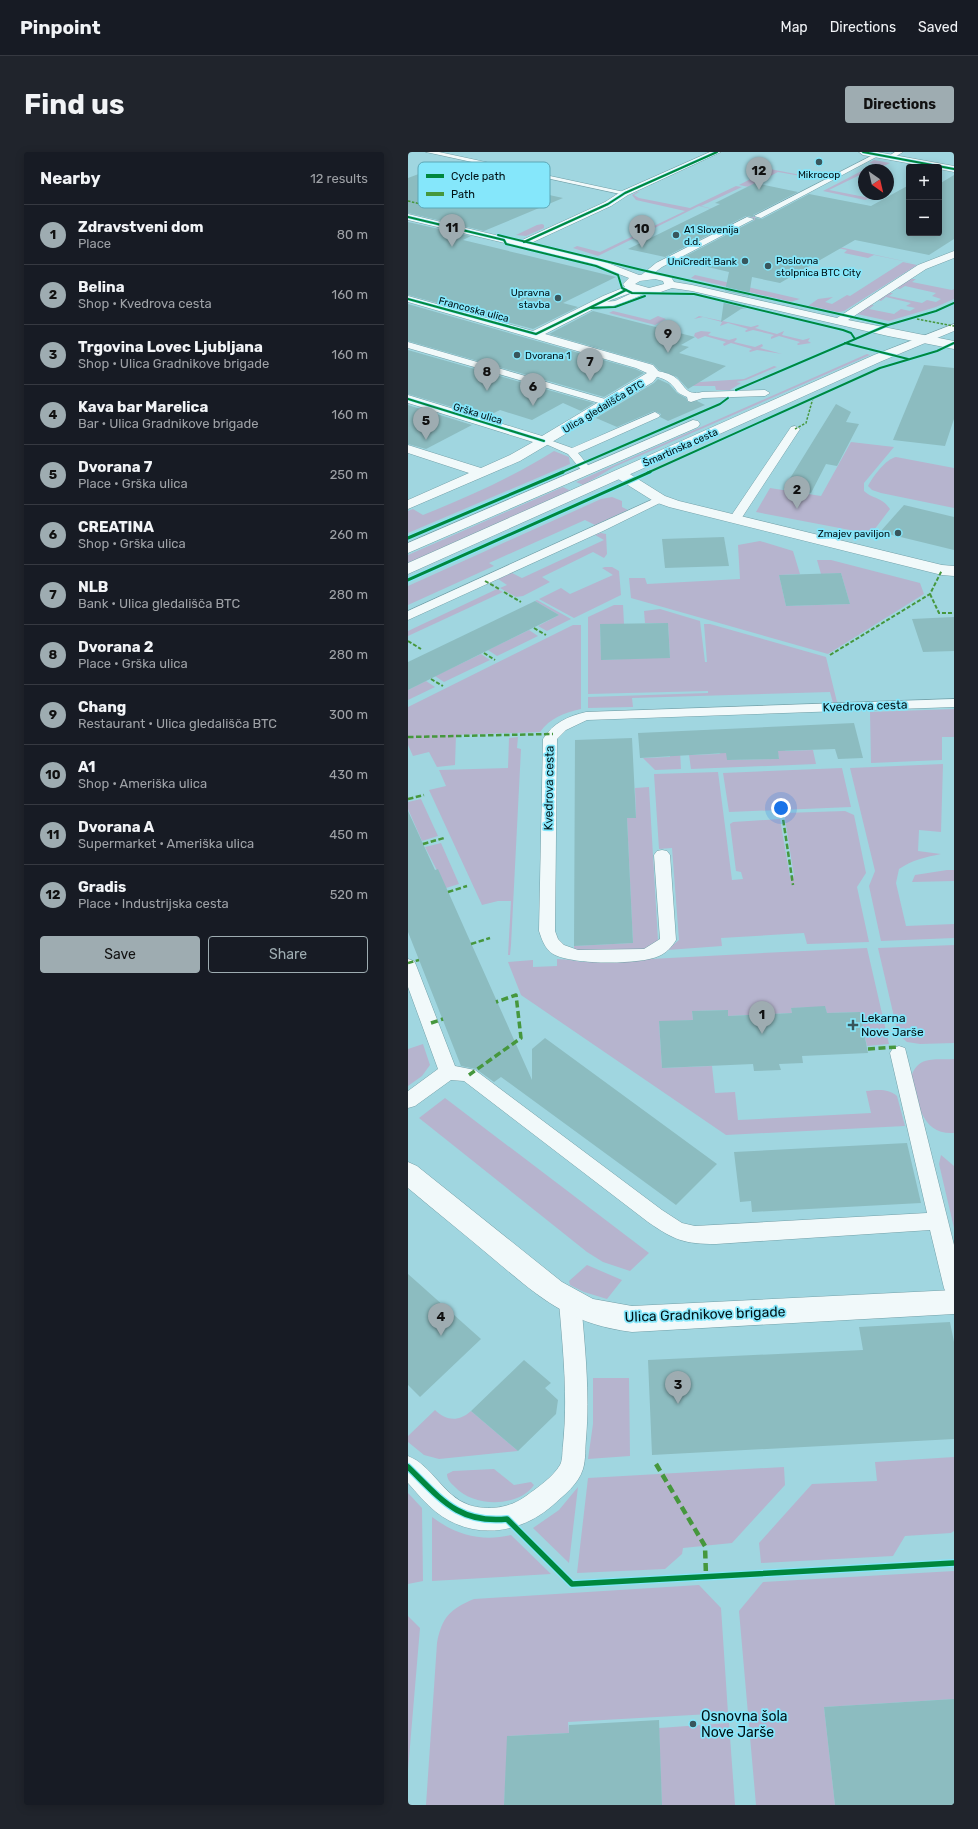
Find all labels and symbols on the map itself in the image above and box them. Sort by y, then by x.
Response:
pin: 12 [746,157,772,190]
marker: Mikrocop [814,157,824,167]
legend [418,162,550,208]
north arrow [858,164,894,200]
place label: Mikrocop [798,169,840,181]
text: Cycle path [451,170,505,183]
text: Path [451,188,475,201]
pin: 11 [439,214,465,247]
pin: 10 [629,215,655,248]
place label: A1 Slovenija d.d. [684,224,739,248]
marker: A1 Slovenija d.d. [671,230,681,240]
place label: Poslovna stolpnica BTC City [776,255,861,279]
place label: UniCredit Bank [667,256,738,268]
marker: UniCredit Bank [740,256,750,266]
marker: Poslovna stolpnica BTC City [763,261,773,271]
place label: Upravna stavba [511,287,550,311]
marker: Upravna stavba [553,293,563,303]
street label: Francoska ulica [437,295,510,325]
pin: 9 [655,320,681,353]
pin: 7 [577,348,603,381]
marker: Dvorana 1 [512,350,522,360]
place label: Dvorana 1 [525,350,571,362]
pin: 8 [474,358,500,391]
pin: 6 [520,373,546,406]
street label: Ulica gledališča BTC [561,378,647,436]
street label: Grška ulica [452,401,504,427]
pin: 5 [413,407,439,440]
street label: Šmartinska cesta [641,426,720,470]
pin: 2 [784,476,810,509]
place label: Zmajev paviljon [818,528,890,540]
marker: Zmajev paviljon [893,528,903,538]
street label: Kvedrova cesta [822,698,908,714]
street label: Kvedrova cesta [541,746,557,830]
your location [771,798,791,818]
pin: 1 [749,1001,775,1034]
place label: Lekarna Nove Jarše [861,1011,924,1039]
marker: Lekarna Nove Jarše [848,1020,858,1030]
pin: 4 [428,1303,454,1336]
street label: Ulica Gradnikove brigade [624,1303,786,1326]
pin: 3 [665,1371,691,1404]
place label: Osnovna šola Nove Jarše [701,1708,788,1741]
marker: Osnovna šola Nove Jarše [688,1719,698,1729]

